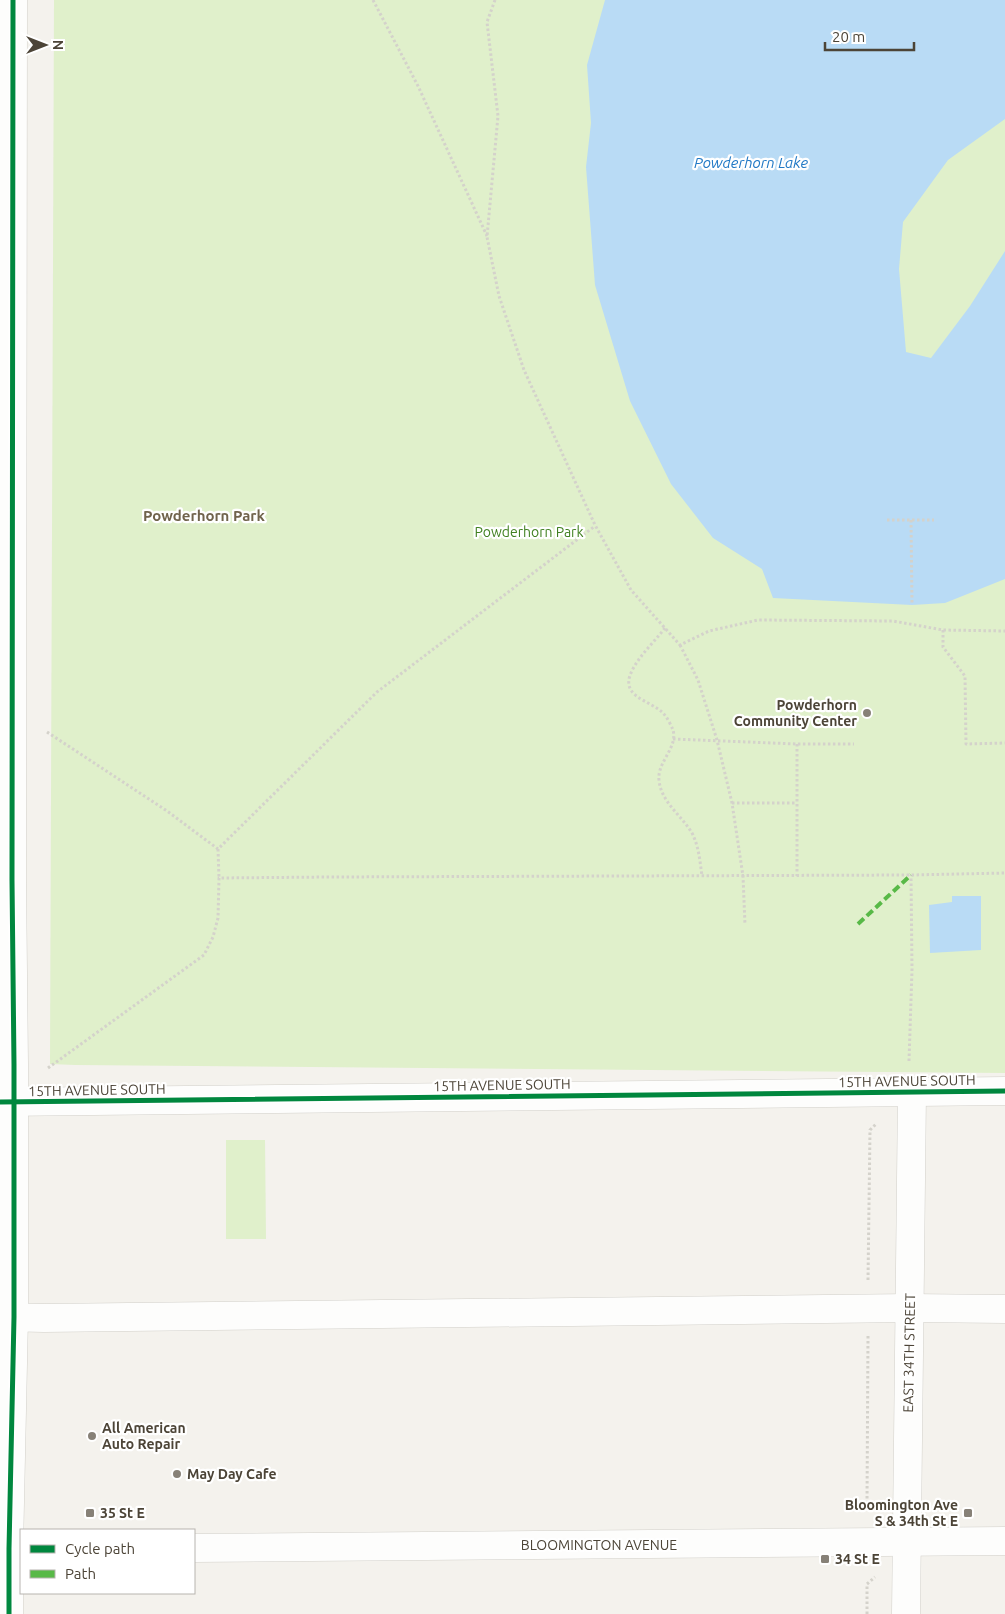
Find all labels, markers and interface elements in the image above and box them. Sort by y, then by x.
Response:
north arrow [20,20,70,70]
scale bar [825,20,914,52]
text: 20 m [832,28,865,45]
text: N [50,40,66,50]
water label: Powderhorn Lake [694,154,808,171]
district label: Powderhorn Park [143,507,265,524]
park label: Powderhorn Park [475,524,583,540]
place label: Powderhorn Community Center [734,697,857,729]
marker: Powderhorn Community Center [861,707,873,719]
street label: 15TH AVENUE SOUTH [838,1072,976,1090]
street label: 15TH AVENUE SOUTH [433,1076,571,1094]
street label: 15TH AVENUE SOUTH [28,1081,166,1099]
street label: EAST 34TH STREET [900,1293,918,1413]
place label: All American Auto Repair [102,1420,186,1452]
marker: All American Auto Repair [86,1430,98,1442]
place label: May Day Cafe [187,1466,277,1482]
marker: May Day Cafe [171,1468,183,1480]
place label: Bloomington Ave S & 34th St E [845,1497,958,1529]
place label: 35 St E [100,1505,145,1521]
marker: 35 St E [84,1507,96,1519]
marker: Bloomington Ave S & 34th St E [962,1507,974,1519]
legend [20,1529,195,1594]
street label: BLOOMINGTON AVENUE [521,1537,677,1553]
text: Cycle path [65,1540,135,1557]
place label: 34 St E [835,1551,880,1567]
marker: 34 St E [819,1553,831,1565]
text: Path [65,1565,96,1582]

